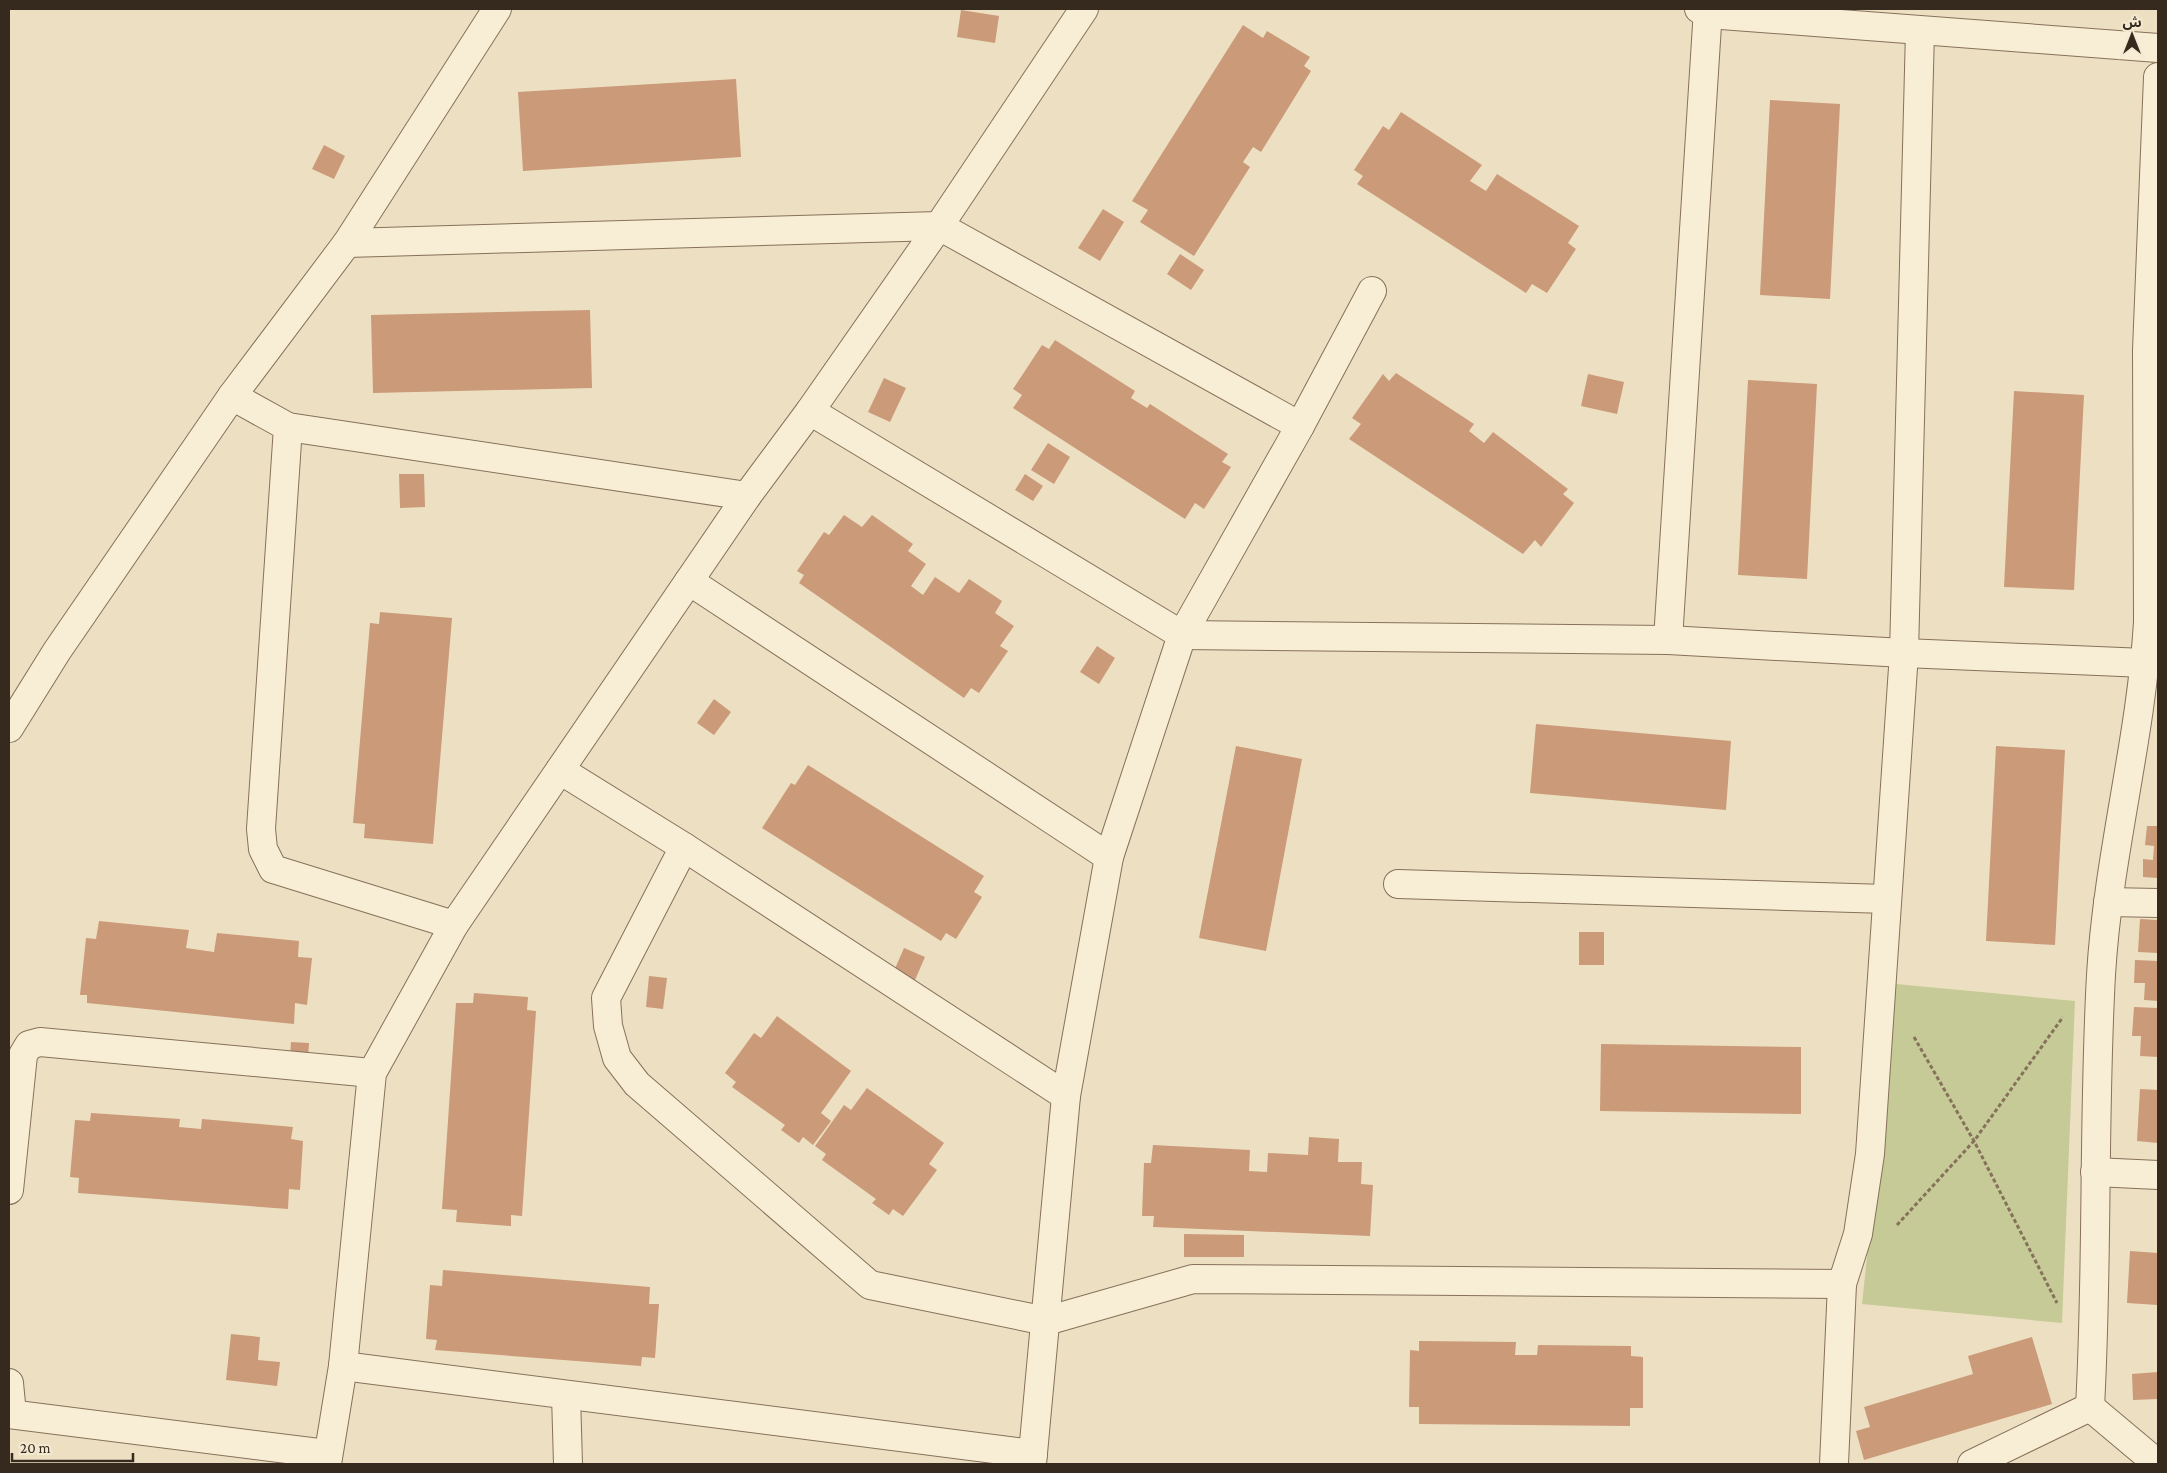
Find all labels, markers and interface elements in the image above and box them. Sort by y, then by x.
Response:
north arrow [2107,10,2157,60]
text: ش [2122,14,2142,30]
scale bar [12,1430,134,1462]
text: 20 m [20,1440,51,1456]

